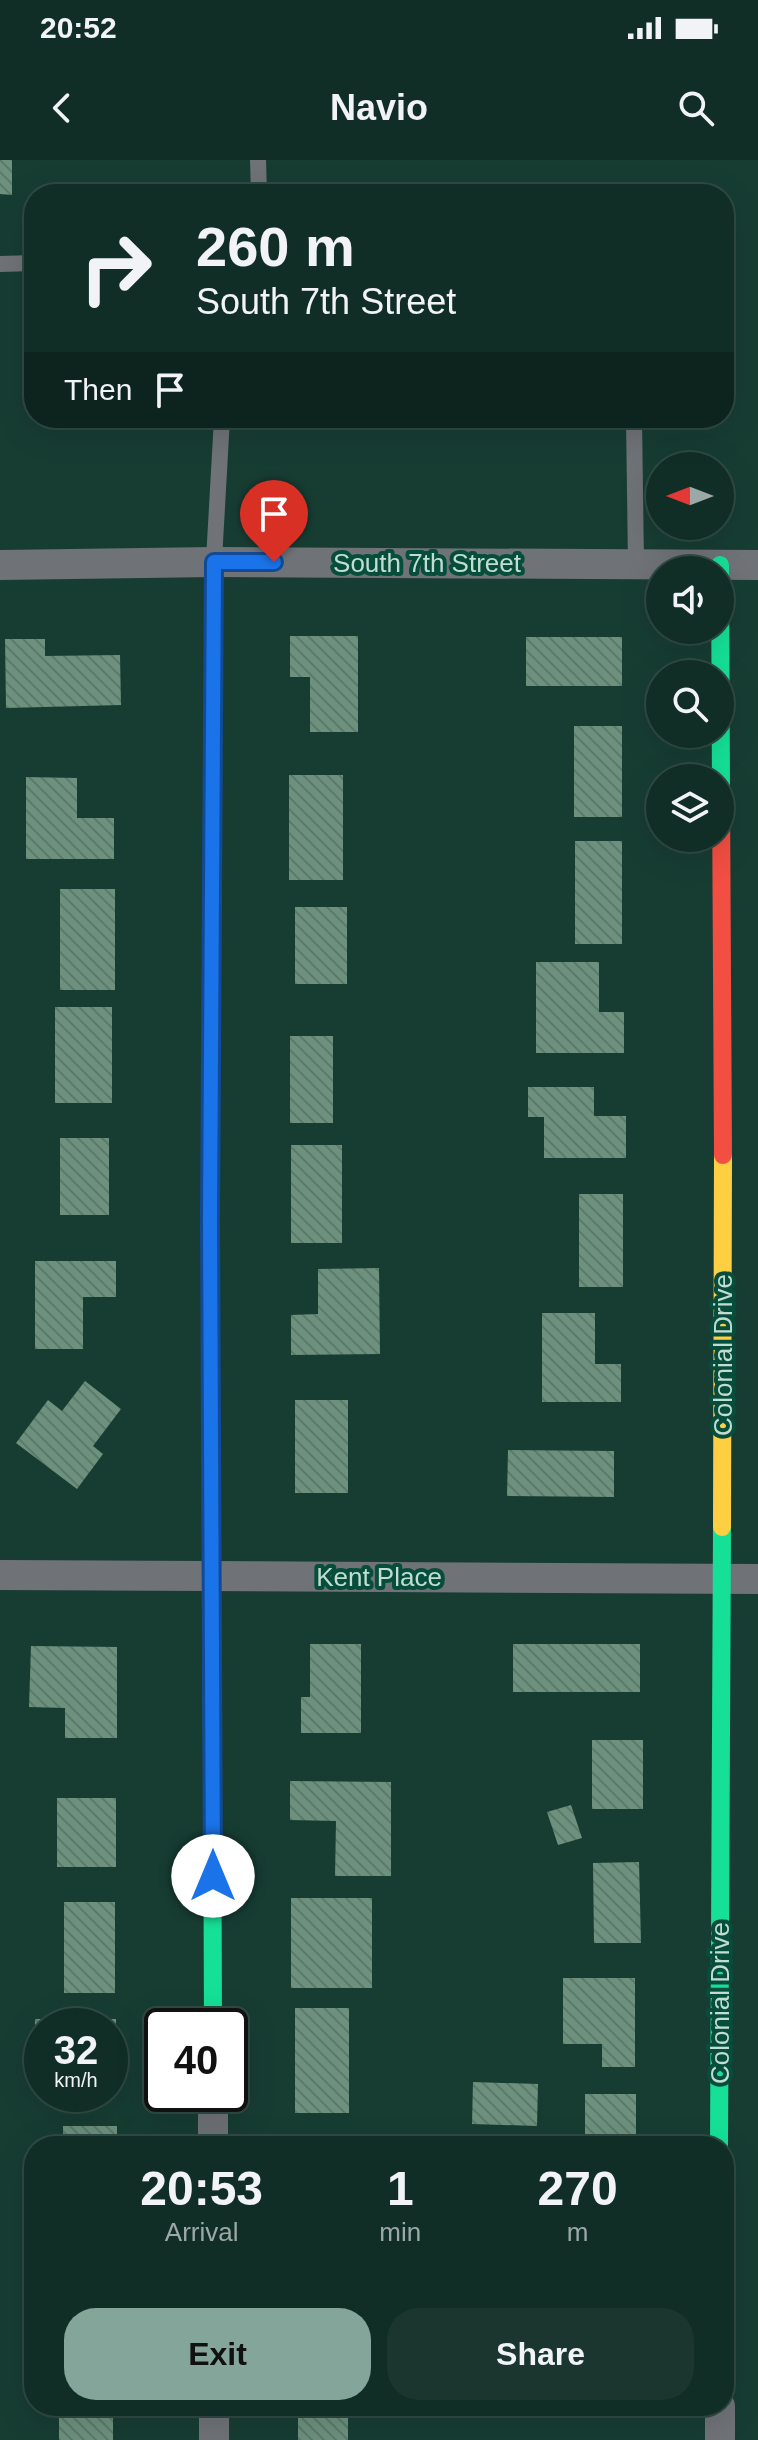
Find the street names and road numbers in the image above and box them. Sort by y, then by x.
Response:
street label: South 7th Street [333,548,522,578]
street label: Colonial Drive [708,1274,738,1436]
street label: Kent Place [316,1562,442,1592]
street label: Colonial Drive [705,1922,735,2084]

